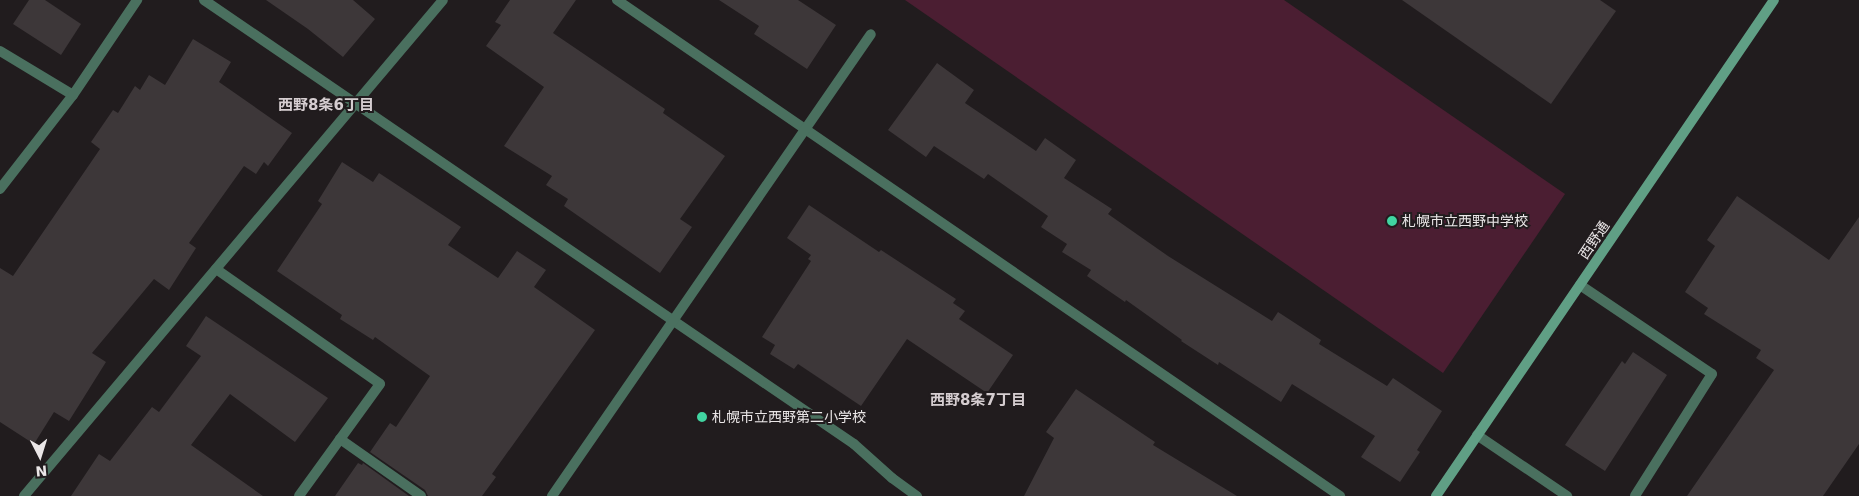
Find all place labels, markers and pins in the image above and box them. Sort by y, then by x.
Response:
place label: 札幌市立西野中学校 [1402,213,1528,229]
marker: 札幌市立西野中学校 [1386,215,1398,227]
place label: 札幌市立西野第二小学校 [712,409,866,425]
marker: 札幌市立西野第二小学校 [696,411,708,423]

